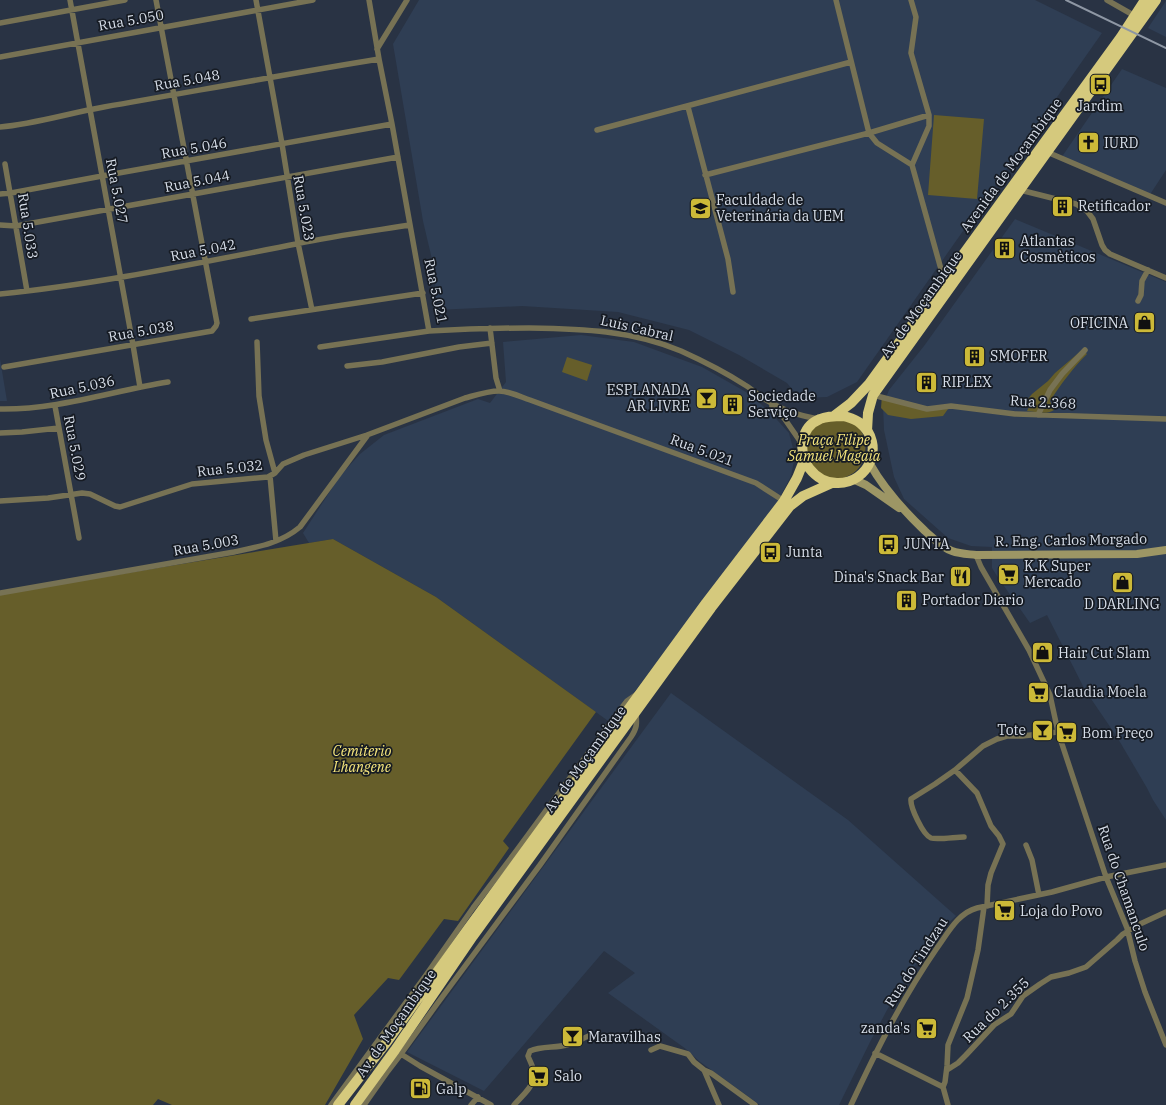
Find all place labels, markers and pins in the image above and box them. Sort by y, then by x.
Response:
bus stop icon: Jardim [1087,71,1113,97]
place label: Jardim [1077,97,1123,115]
church icon: IURD [1076,130,1102,156]
place label: IURD [1104,134,1139,152]
place label: Faculdade de Veterinária da UEM [716,191,844,225]
building icon: Retificador [1049,193,1075,219]
school or university icon: Faculdade de Veterinária da UEM [687,195,713,221]
place label: Retificador [1078,197,1151,215]
place label: Atlantas Cosmèticos [1020,232,1096,266]
building icon: Atlantas Cosmèticos [991,236,1017,262]
shop icon: OFICINA [1131,310,1157,336]
place label: OFICINA [1070,314,1128,332]
building icon: SMOFER [962,343,988,369]
place label: SMOFER [990,347,1048,365]
building icon: RIPLEX [914,369,940,395]
place label: RIPLEX [942,373,992,391]
place label: ESPLANADA AR LIVRE [606,381,690,415]
bar icon: ESPLANADA AR LIVRE [693,385,719,411]
place label: Sociedade Serviço [748,387,816,421]
building icon: Sociedade Serviço [719,391,745,417]
bus stop icon: JUNTA [876,531,902,557]
place label: JUNTA [904,535,950,553]
bus stop icon: Junta [757,539,783,565]
place label: Junta [786,543,823,561]
place label: K.K Super Mercado [1024,557,1091,591]
supermarket icon: K.K Super Mercado [996,561,1022,587]
restaurant icon: Dina's Snack Bar [947,564,973,590]
place label: Dina's Snack Bar [834,568,945,586]
shop icon: D DARLING [1109,569,1135,595]
building icon: Portador Diario [894,587,920,613]
place label: Portador Diario [922,591,1024,609]
place label: D DARLING [1084,595,1160,613]
shop icon: Hair Cut Slam [1029,640,1055,666]
place label: Hair Cut Slam [1058,644,1150,662]
supermarket icon: Claudia Moela [1026,679,1052,705]
place label: Claudia Moela [1054,683,1147,701]
bar icon: Tote [1029,717,1055,743]
supermarket icon: Bom Preço [1054,720,1080,746]
place label: Tote [997,721,1026,739]
place label: Bom Preço [1082,724,1153,742]
supermarket icon: Loja do Povo [992,898,1018,924]
place label: Loja do Povo [1020,902,1103,920]
supermarket icon: zanda's [913,1015,939,1041]
place label: zanda's [861,1019,910,1037]
bar icon: Maravilhas [560,1024,586,1050]
place label: Maravilhas [588,1028,661,1046]
supermarket icon: Salo [525,1063,551,1089]
place label: Salo [554,1067,582,1085]
fuel station icon: Galp [407,1076,433,1102]
place label: Galp [436,1080,467,1098]

